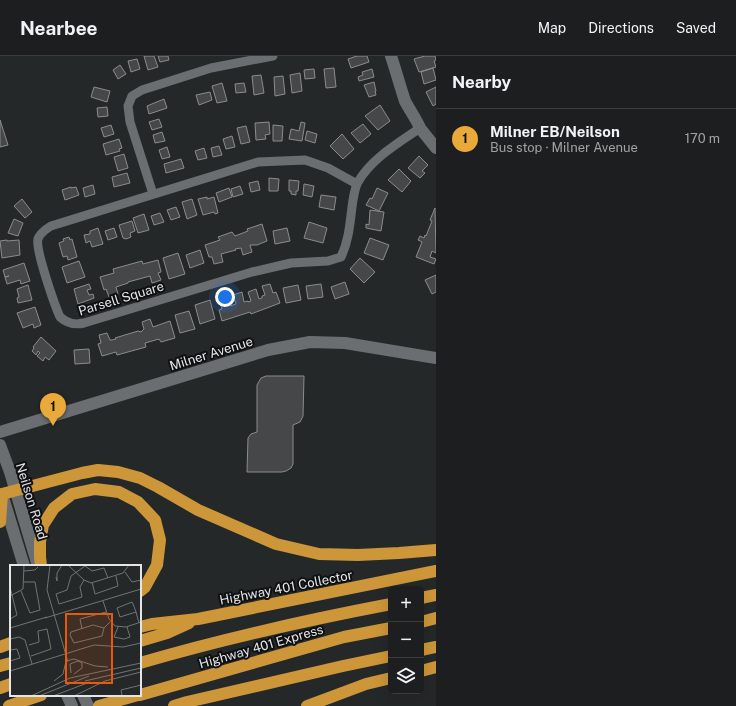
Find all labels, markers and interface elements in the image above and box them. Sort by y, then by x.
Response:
text: Nearbee [20,17,98,39]
text: Map [538,20,566,36]
text: Directions [588,20,654,36]
text: Saved [676,20,716,36]
text: Nearby [452,72,511,92]
text: Milner EB/Neilson [490,123,620,140]
text: 1 [462,131,468,146]
text: 170 m [685,131,720,146]
text: Bus stop · Milner Avenue [490,140,638,155]
street label: Parsell Square [77,278,166,319]
your location [215,287,235,307]
street label: Milner Avenue [168,334,255,373]
pin: 1 [40,393,66,426]
street label: Neilson Road [13,461,50,541]
inset map [10,565,141,696]
street label: Highway 401 Collector [218,567,354,608]
map controls [388,586,424,694]
button: + [388,586,424,622]
street label: Highway 401 Express [197,622,325,671]
button: − [388,622,424,658]
button: layers [388,658,424,694]

